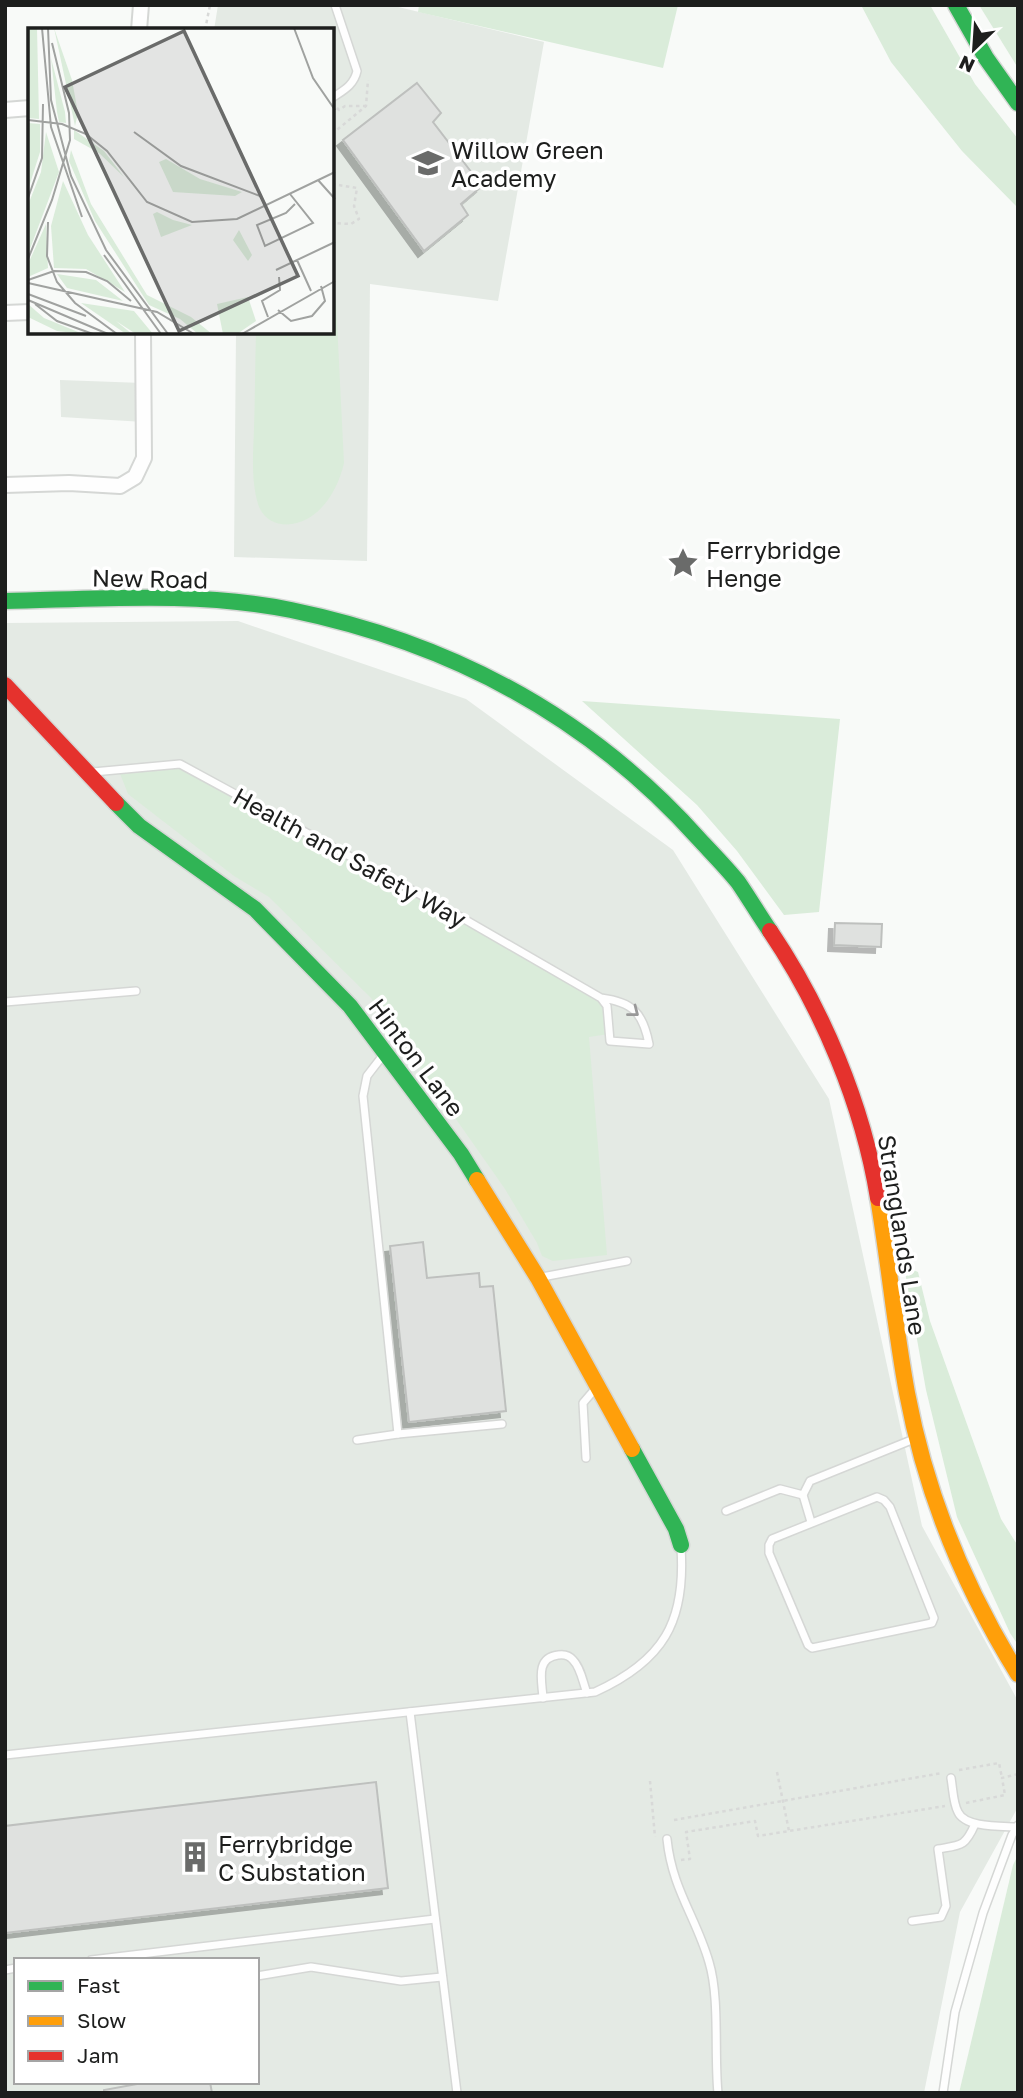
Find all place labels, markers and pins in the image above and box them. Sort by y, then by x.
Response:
place label: Willow Green Academy [451,135,604,192]
school or university icon: Willow Green Academy [411,146,445,180]
place label: Ferrybridge Henge [706,535,841,592]
place icon: Ferrybridge Henge [666,546,700,580]
place label: Ferrybridge C Substation [218,1829,366,1886]
building icon: Ferrybridge C Substation [178,1840,212,1874]

